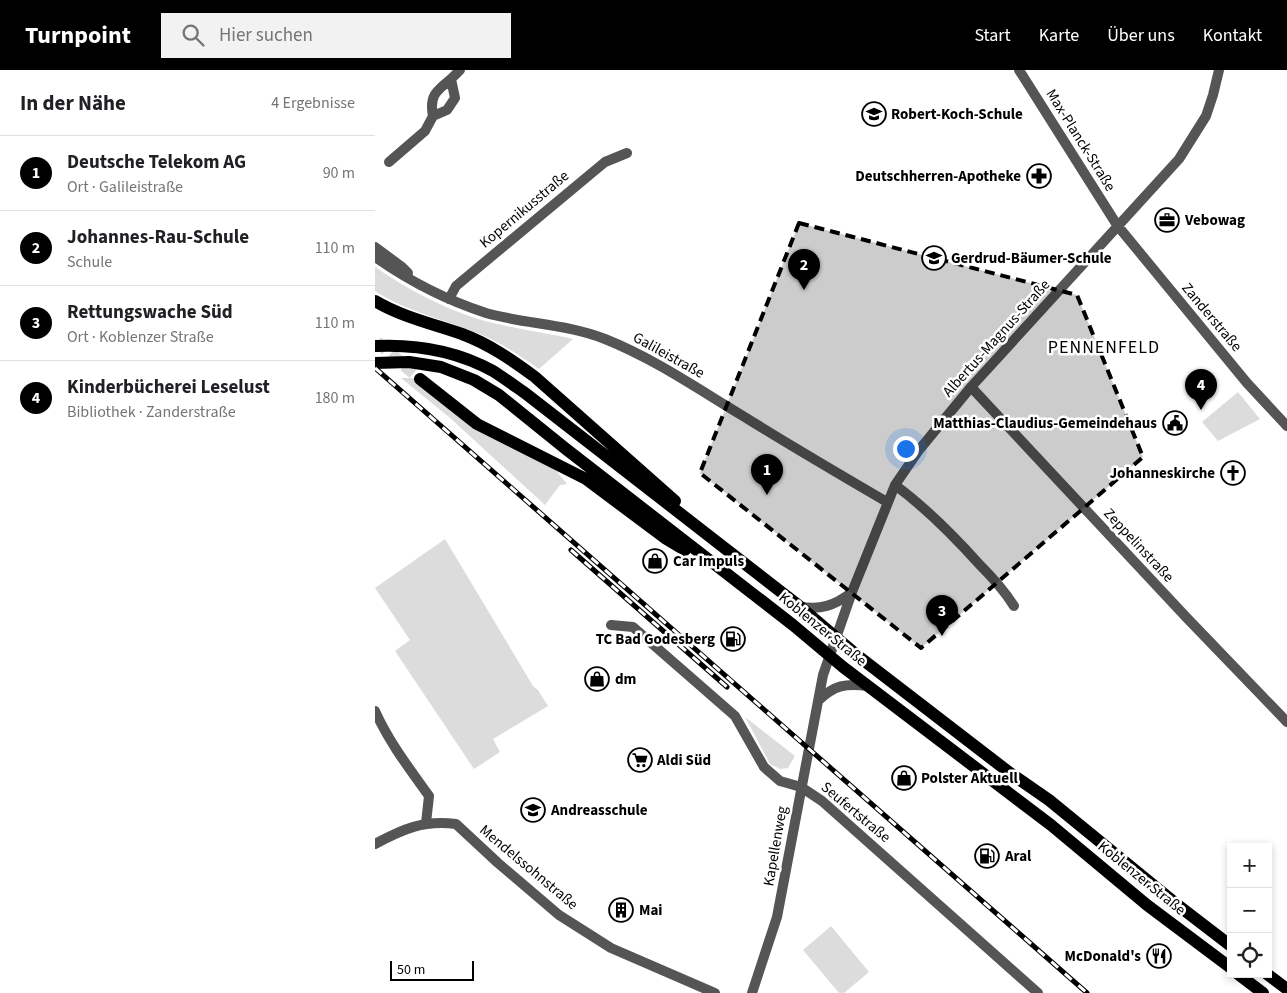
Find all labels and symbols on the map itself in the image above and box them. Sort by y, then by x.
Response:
street label: Max-Planck-Straße [1041,85,1120,195]
school or university icon: Robert-Koch-Schule [861,101,887,127]
place label: Robert-Koch-Schule [891,104,1023,125]
pharmacy icon: Deutschherren-Apotheke [1026,163,1052,189]
street label: Kopernikusstraße [475,166,574,253]
place label: Deutschherren-Apotheke [855,166,1021,187]
office icon: Vebowag [1154,207,1180,233]
place label: Vebowag [1184,210,1245,231]
school or university icon: Gerdrud-Bäumer-Schule [921,245,947,271]
place label: Gerdrud-Bäumer-Schule [951,248,1112,269]
pin: 2 [788,249,820,290]
street label: Albertus-Magnus-Straße [938,275,1055,402]
street label: Zanderstraße [1177,278,1247,356]
street label: Galileistraße [629,327,708,384]
district label: PENNENFELD [1048,335,1160,360]
pin: 4 [1185,369,1217,410]
public building icon: Matthias-Claudius-Gemeindehaus [1162,410,1188,436]
place label: Matthias-Claudius-Gemeindehaus [933,413,1157,434]
your location [893,436,919,462]
pin: 1 [751,454,783,495]
church icon: Johanneskirche [1220,460,1246,486]
place label: Johanneskirche [1109,463,1215,484]
street label: Zeppelinstraße [1099,504,1179,587]
shop icon: Car Impuls [642,548,668,574]
place label: Car Impuls [673,551,744,572]
street label: Koblenzer Straße [774,587,871,671]
pin: 3 [926,595,958,636]
fuel station icon: TC Bad Godesberg [720,626,746,652]
place label: TC Bad Godesberg [596,629,715,650]
shop icon: dm [584,666,610,692]
place label: dm [615,669,636,690]
supermarket icon: Aldi Süd [627,747,653,773]
place label: Aldi Süd [656,750,711,771]
shop icon: Polster Aktuell [891,765,917,791]
place label: Polster Aktuell [921,768,1018,789]
street label: Seufertstraße [816,777,895,848]
school or university icon: Andreasschule [520,797,546,823]
place label: Andreasschule [550,800,648,821]
street label: Kapellenweg [758,804,793,888]
street label: Mendelssohnstraße [475,820,582,915]
street label: Koblenzer Straße [1093,836,1190,920]
fuel station icon: Aral [974,843,1000,869]
place label: Aral [1004,846,1032,867]
building icon: Mai [608,897,634,923]
place label: Mai [639,900,662,921]
restaurant icon: McDonald's [1146,943,1172,969]
place label: McDonald's [1064,946,1141,967]
scale bar [390,958,474,981]

